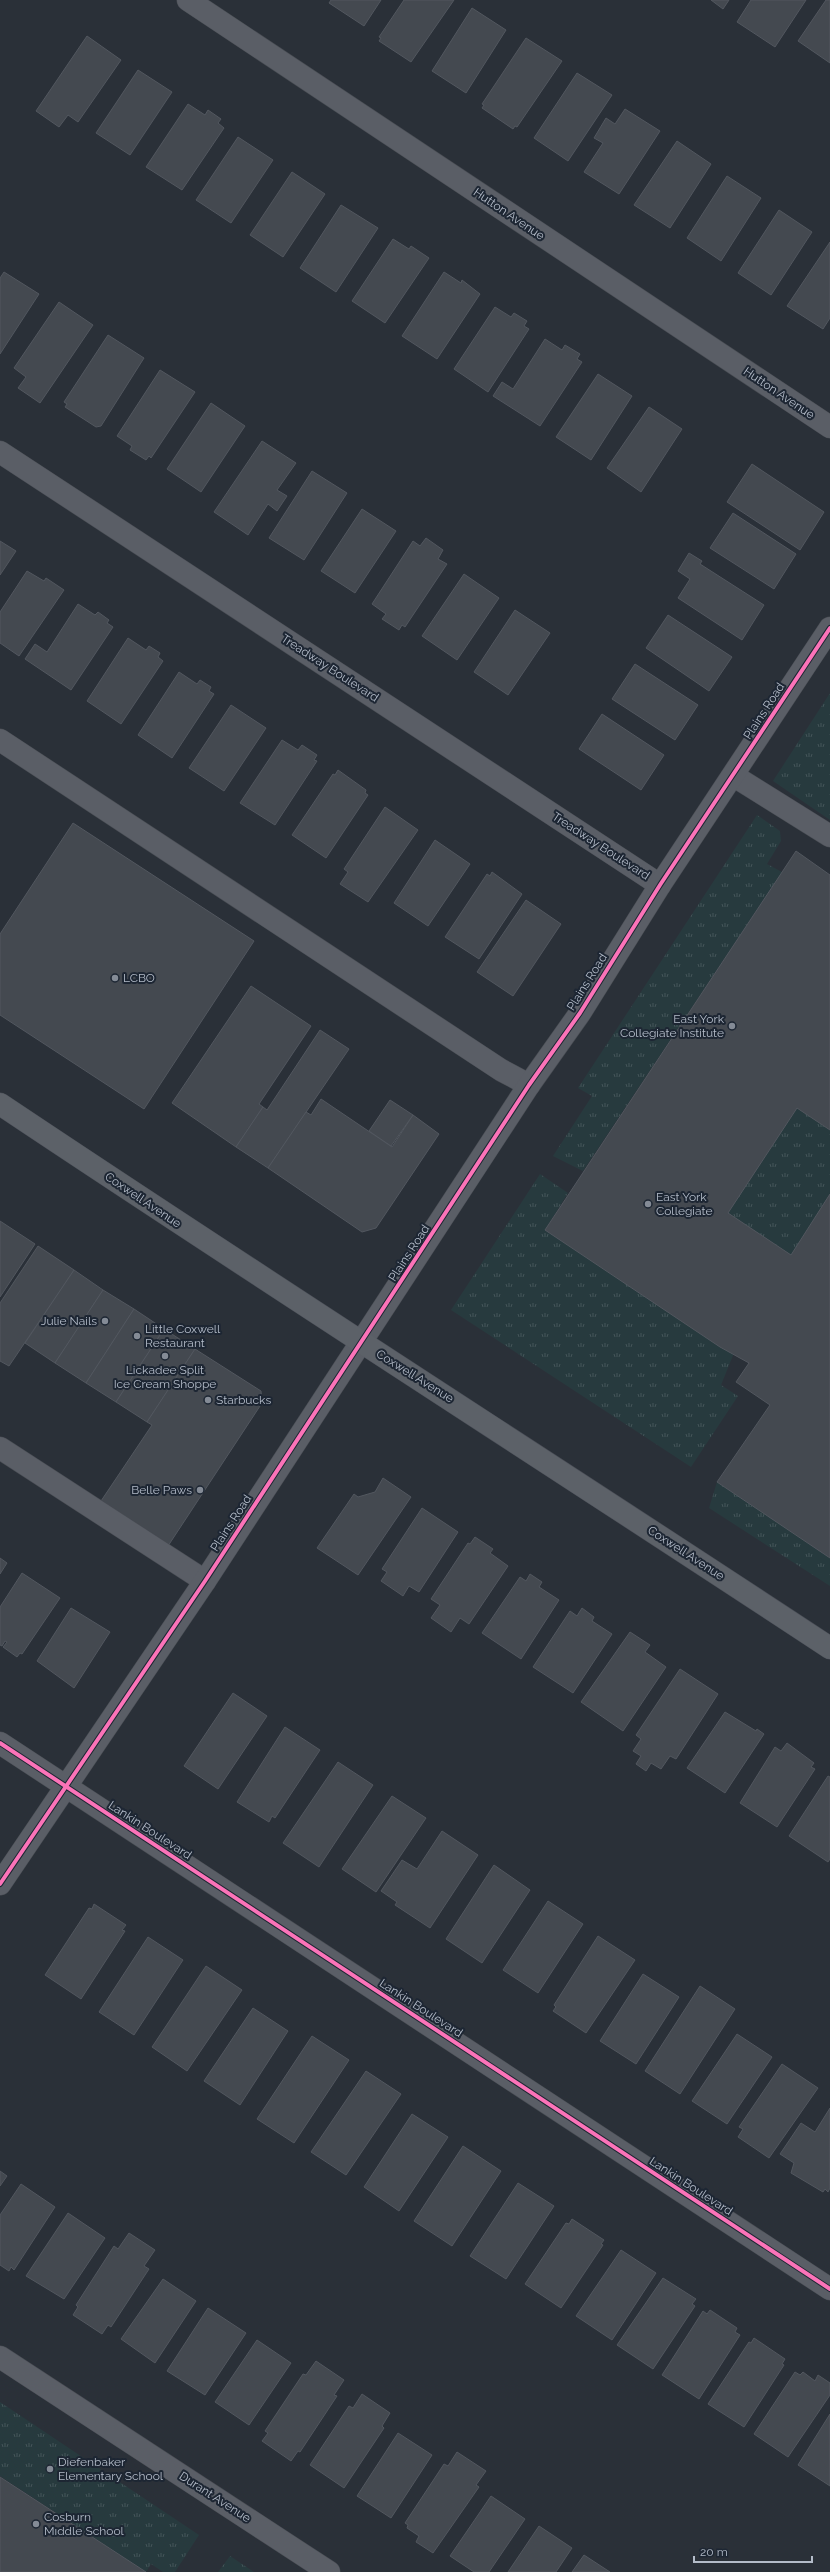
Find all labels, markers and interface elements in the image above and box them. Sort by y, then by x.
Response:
street label: Hutton Avenue [471,185,547,243]
street label: Hutton Avenue [741,364,817,422]
street label: Treadway Boulevard [279,631,381,705]
street label: Plains Road [741,680,787,742]
street label: Treadway Boulevard [550,809,652,883]
street label: Plains Road [564,951,610,1013]
place label: LCBO [123,971,155,985]
marker: LCBO [110,973,120,983]
place label: East York Collegiate Institute [620,1012,725,1040]
marker: East York Collegiate Institute [727,1021,737,1031]
street label: Coxwell Avenue [102,1169,184,1231]
place label: East York Collegiate [656,1190,712,1218]
marker: East York Collegiate [643,1199,653,1209]
street label: Plains Road [386,1222,432,1284]
place label: Julie Nails [41,1314,97,1328]
marker: Julie Nails [100,1316,110,1326]
place label: Little Coxwell Restaurant [145,1322,221,1350]
marker: Little Coxwell Restaurant [132,1331,142,1341]
street label: Coxwell Avenue [374,1347,456,1405]
marker: Lickadee Split Ice Cream Shoppe [160,1351,170,1361]
place label: Lickadee Split Ice Cream Shoppe [114,1363,216,1391]
place label: Starbucks [216,1393,271,1407]
marker: Starbucks [203,1395,213,1405]
place label: Belle Paws [131,1483,192,1497]
marker: Belle Paws [195,1485,205,1495]
street label: Plains Road [208,1492,254,1554]
street label: Coxwell Avenue [645,1523,727,1583]
street label: Lankin Boulevard [106,1798,194,1862]
street label: Lankin Boulevard [377,1976,465,2040]
street label: Lankin Boulevard [647,2154,735,2218]
place label: Diefenbaker Elementary School [58,2455,164,2483]
marker: Diefenbaker Elementary School [45,2464,55,2474]
street label: Durant Avenue [177,2469,253,2525]
place label: Cosburn Mıddle School [44,2510,125,2538]
marker: Cosburn Mıddle School [31,2519,41,2529]
scale bar [694,2538,812,2564]
text: 20 m [700,2545,728,2559]

